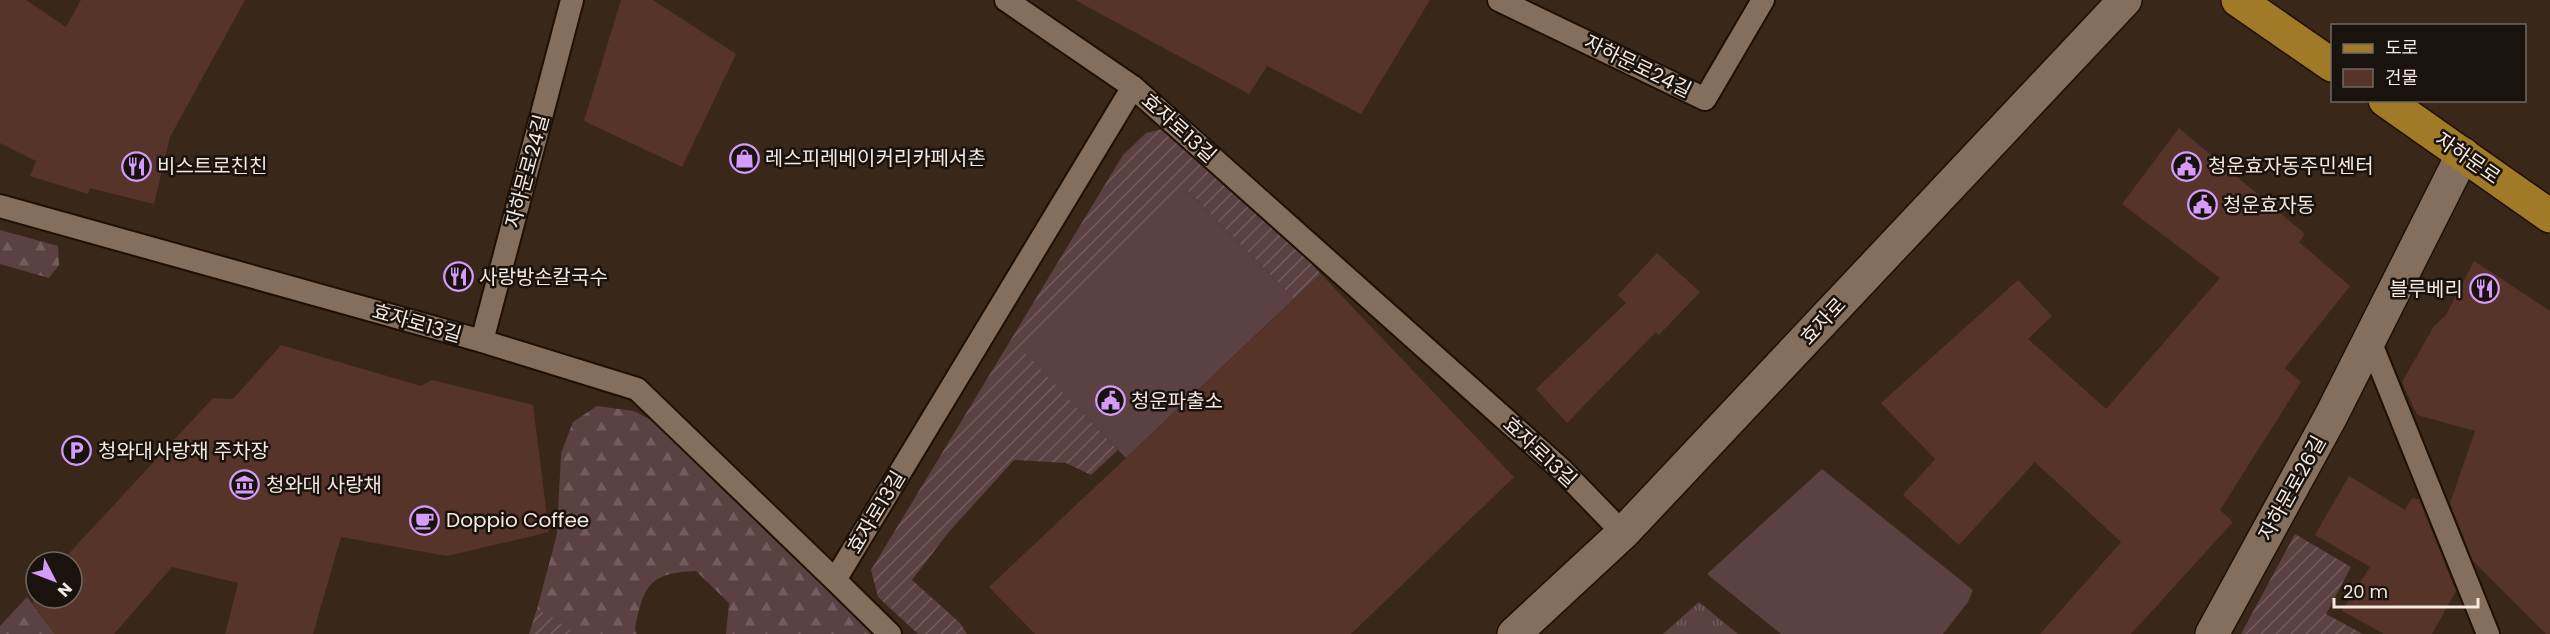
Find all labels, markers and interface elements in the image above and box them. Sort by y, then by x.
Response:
legend [2331,24,2526,102]
street label: 자하문로24길 [1580,28,1696,104]
text: 도로 [2385,35,2418,60]
text: 건물 [2385,65,2418,90]
street label: 효자로13길 [1136,87,1222,169]
street label: 자하문로24길 [498,111,556,231]
street label: 자하문로 [2430,125,2506,191]
shop icon: 레스피레베이커리카페서촌 [728,142,760,174]
place label: 레스피레베이커리카페서촌 [765,144,986,172]
restaurant icon: 비스트로친친 [120,150,152,182]
public building icon: 청운효자동주민센터 [2171,150,2203,182]
place label: 비스트로친친 [157,152,267,180]
place label: 청운효자동주민센터 [2208,152,2374,180]
public building icon: 청운효자동 [2186,189,2218,221]
place label: 청운효자동 [2223,191,2315,219]
restaurant icon: 사랑방손칼국수 [442,261,474,293]
place label: 사랑방손칼국수 [479,263,608,291]
restaurant icon: 블루베리 [2468,273,2500,305]
place label: 블루베리 [2389,275,2463,303]
street label: 효자로 [1794,291,1852,351]
street label: 효자로13길 [369,297,465,349]
public building icon: 청운파출소 [1094,385,1126,417]
place label: 청운파출소 [1131,387,1223,415]
street label: 효자로13길 [1497,410,1583,494]
street label: 자하문로26길 [2252,430,2332,546]
parking icon: 청와대사랑채 주차장 [61,435,93,467]
place label: 청와대사랑채 주차장 [98,437,269,465]
street label: 효자로13길 [840,465,912,559]
museum icon: 청와대 사랑채 [229,469,261,501]
place label: 청와대 사랑채 [266,471,382,499]
cafe icon: Doppio Coffee [409,504,441,536]
place label: Doppio Coffee [446,506,589,534]
north arrow [24,550,84,610]
scale bar [2334,571,2478,609]
text: N [52,578,77,602]
text: 20 m [2343,579,2388,604]

